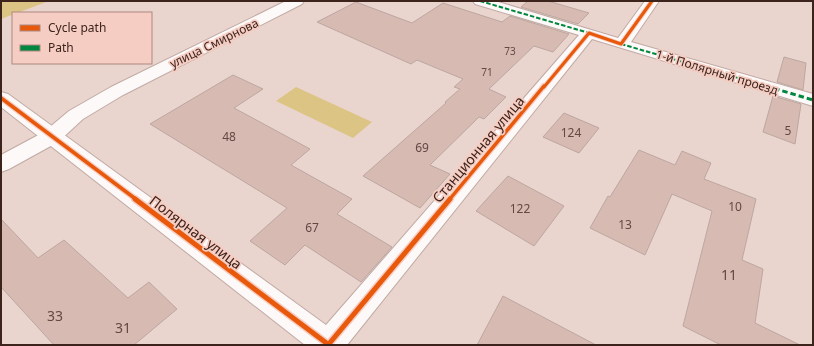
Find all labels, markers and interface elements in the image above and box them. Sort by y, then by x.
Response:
legend [12,12,152,64]
street label: улица Смирнова [167,14,261,72]
text: Cycle path [48,19,106,36]
text: Path [48,39,74,56]
house number: 73 [504,44,516,58]
street label: 1-й Полярный проезд [654,45,781,99]
house number: 71 [481,65,493,79]
street label: Станционная улица [428,92,528,206]
house number: 5 [785,122,792,139]
house number: 124 [561,124,581,141]
house number: 48 [222,128,236,145]
house number: 69 [415,139,429,156]
street label: Полярная улица [146,191,246,273]
house number: 10 [728,198,742,215]
house number: 122 [510,200,530,217]
house number: 13 [618,216,632,233]
house number: 67 [305,219,319,236]
house number: 11 [721,265,737,284]
house number: 33 [47,306,63,325]
house number: 31 [115,318,131,337]

